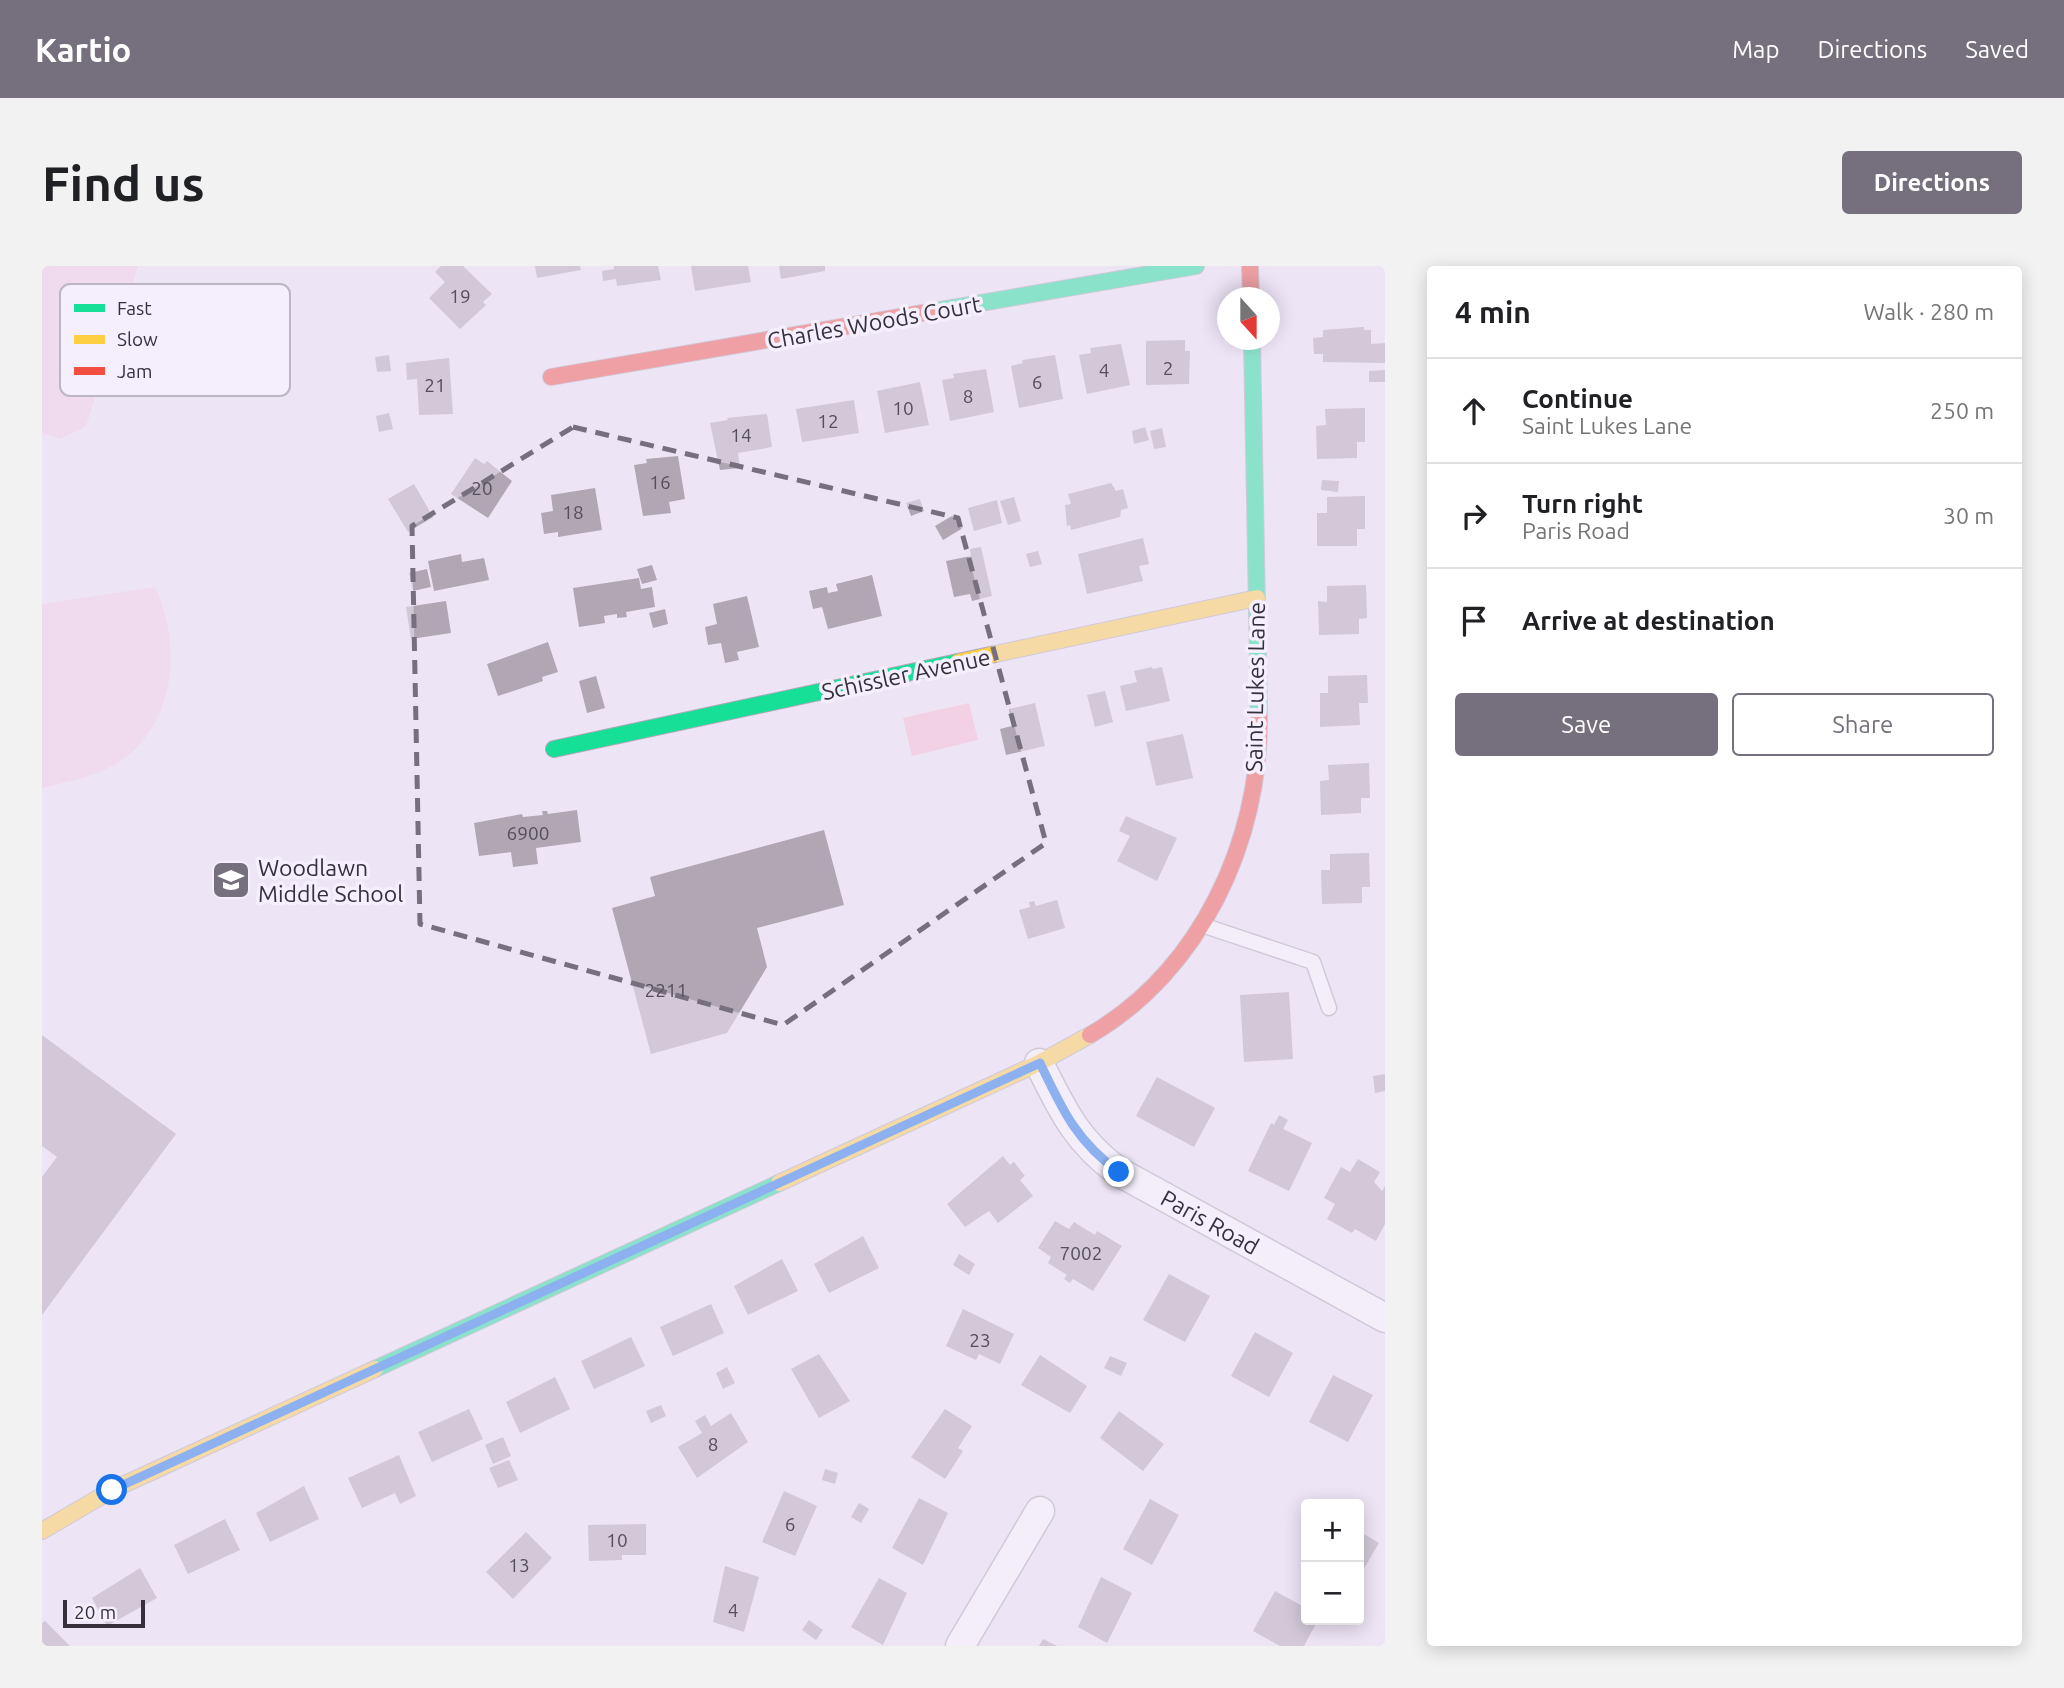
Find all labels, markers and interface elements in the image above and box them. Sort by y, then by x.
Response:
text: Kartio [35,31,131,68]
text: Map [1732,36,1779,63]
text: Directions [1817,36,1927,63]
text: Saved [1965,36,2029,63]
button: Directions [1842,151,2022,214]
text: Find us [42,155,205,210]
legend [60,284,290,396]
house number: 19 [449,285,471,307]
north arrow [1217,287,1280,350]
street label: Charles Woods Court [765,291,983,353]
text: 4 min [1455,295,1531,329]
text: Fast [117,297,152,319]
text: Walk · 280 m [1863,299,1994,324]
text: Slow [117,328,158,350]
house number: 2 [1163,357,1173,379]
house number: 4 [1099,359,1109,381]
text: Jam [117,360,153,382]
house number: 6 [1032,371,1042,393]
house number: 21 [424,374,446,396]
text: Continue [1522,384,1633,413]
house number: 8 [963,385,973,407]
icon: ahead [1455,392,1493,430]
house number: 10 [892,397,914,419]
text: 250 m [1930,398,1994,423]
house number: 12 [817,410,839,432]
text: Saint Lukes Lane [1522,413,1692,438]
house number: 14 [730,424,752,446]
house number: 16 [649,471,671,493]
house number: 20 [471,477,493,499]
text: Turn right [1522,489,1643,518]
icon: right [1455,497,1493,535]
house number: 18 [562,501,584,523]
text: 30 m [1943,503,1994,528]
text: Paris Road [1522,518,1630,543]
street label: Saint Lukes Lane [1241,602,1269,772]
icon: arrive [1455,602,1493,640]
text: Arrive at destination [1522,606,1775,635]
street label: Schissler Avenue [819,644,993,704]
button: Save [1455,693,1718,756]
button: Share [1732,693,1994,756]
house number: 6900 [507,822,549,844]
place label: Woodlawn Middle School [258,855,403,906]
school or university icon: Woodlawn Middle School [210,859,252,901]
house number: 2211 [645,979,687,1001]
route end [1103,1156,1134,1187]
street label: Paris Road [1157,1185,1263,1259]
house number: 7002 [1060,1242,1102,1264]
house number: 23 [969,1329,991,1351]
house number: 8 [708,1433,718,1455]
route start [96,1474,127,1505]
map controls [1301,1499,1364,1625]
button: + [1301,1499,1364,1562]
house number: 6 [785,1513,795,1535]
house number: 10 [606,1529,628,1551]
house number: 13 [508,1554,530,1576]
button: − [1301,1562,1364,1625]
scale bar [63,1597,145,1629]
house number: 4 [728,1599,738,1621]
text: 20 m [74,1601,116,1623]

